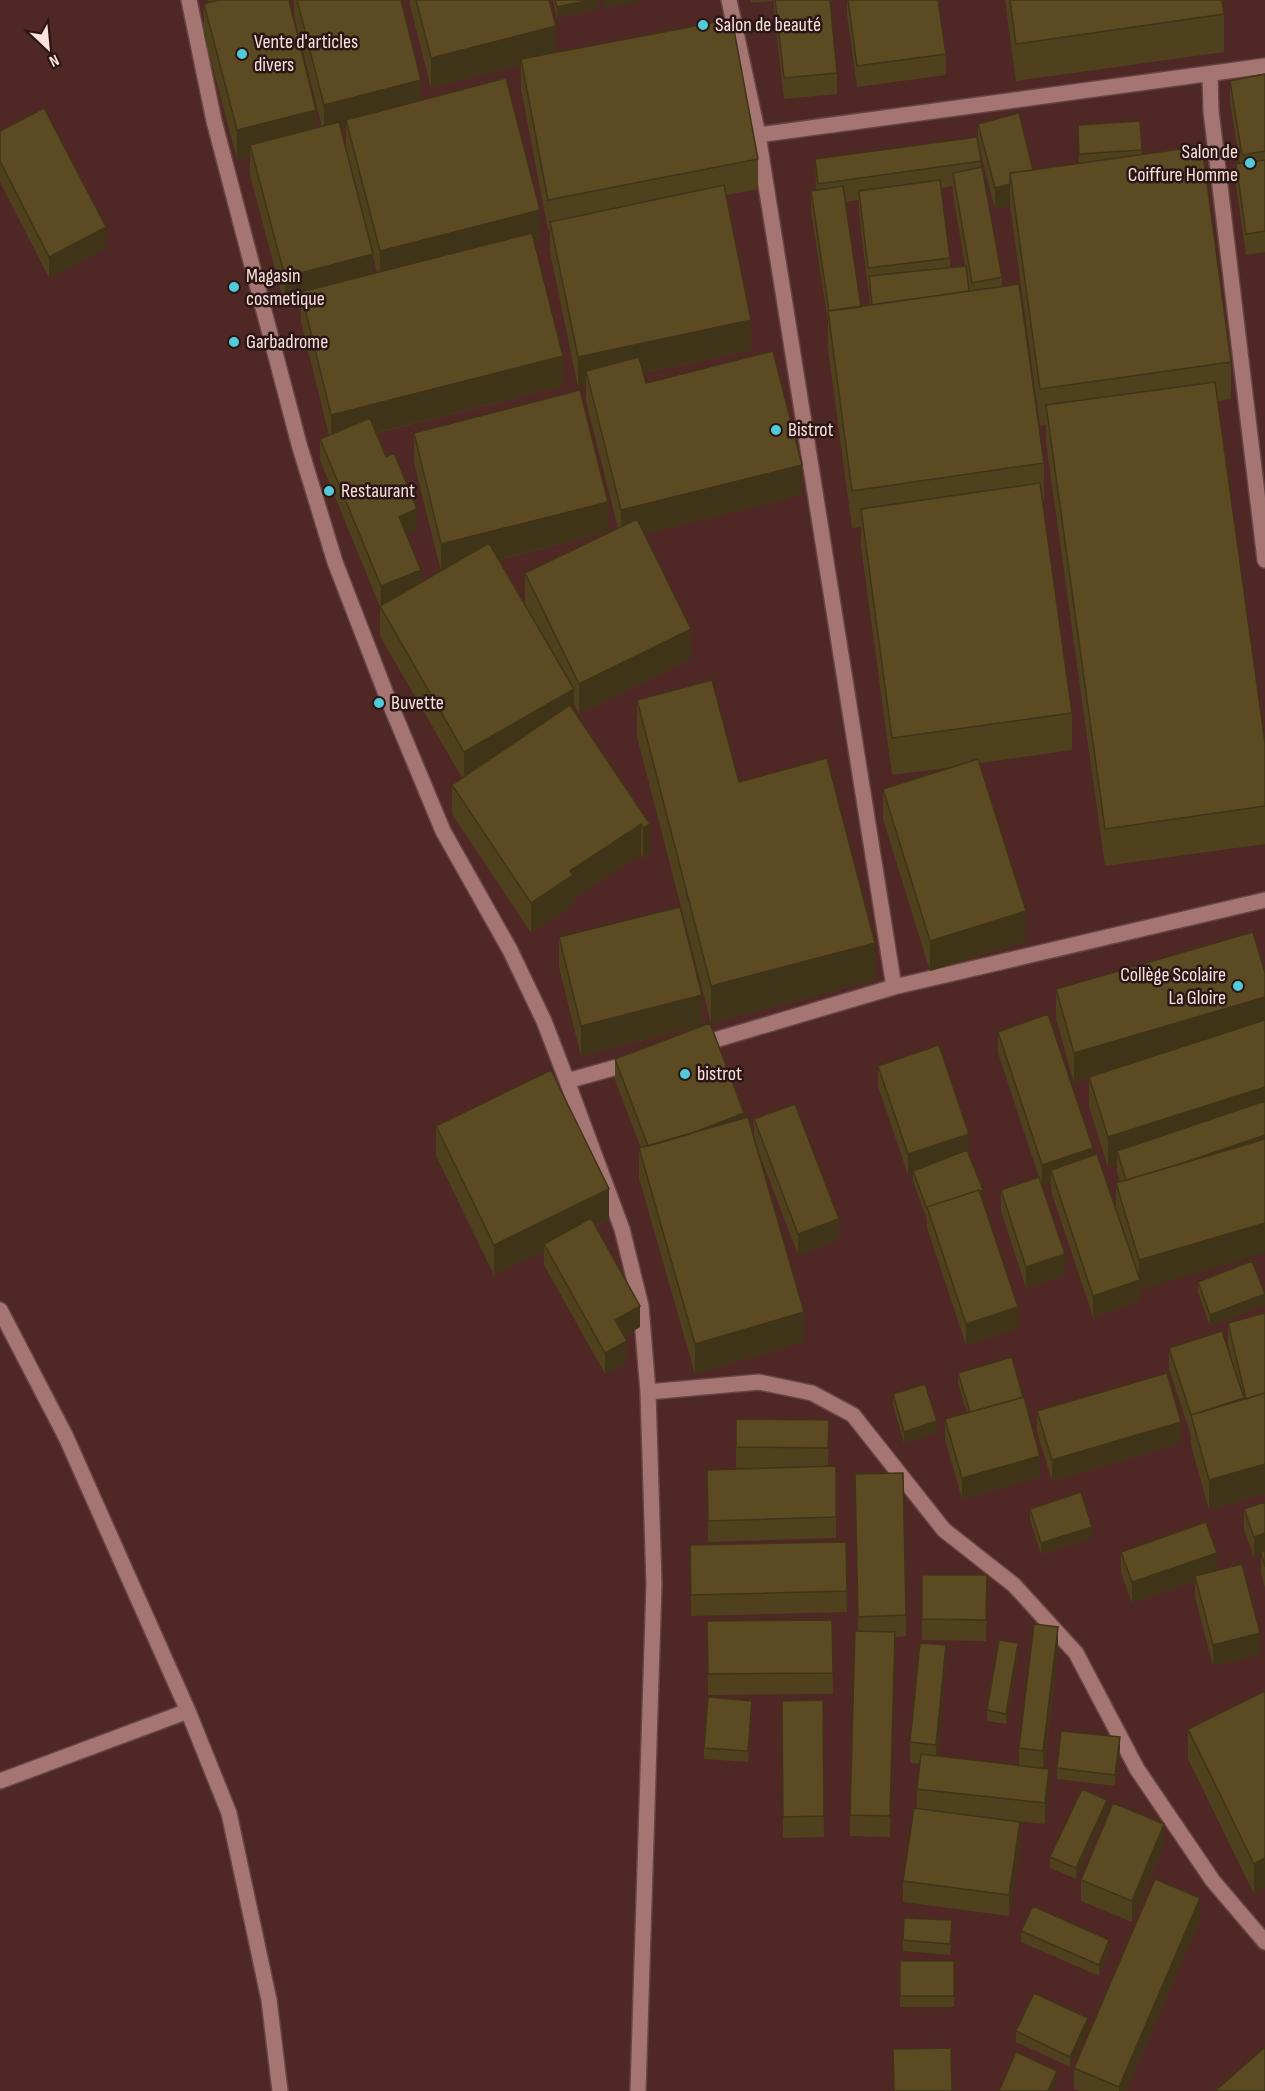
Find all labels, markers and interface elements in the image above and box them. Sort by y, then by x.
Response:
place label: Salon de beauté [715,13,821,37]
north arrow [18,18,78,78]
marker: Salon de beauté [696,18,710,32]
place label: Vente d'articles divers [254,30,358,77]
marker: Vente d'articles divers [235,47,249,61]
text: N [46,50,62,71]
place label: Salon de Coiffure Homme [1128,140,1238,187]
marker: Salon de Coiffure Homme [1243,156,1257,170]
place label: Magasin cosmetique [246,264,325,311]
marker: Magasin cosmetique [227,280,241,294]
place label: Garbadrome [246,330,328,354]
marker: Garbadrome [227,335,241,349]
place label: Bistrot [788,418,834,442]
marker: Bistrot [769,423,783,437]
place label: Restaurant [341,479,415,503]
marker: Restaurant [322,484,336,498]
place label: Buvette [391,691,444,715]
marker: Buvette [372,696,386,710]
place label: Collège Scolaire La Gloire [1120,963,1226,1010]
marker: Collège Scolaire La Gloire [1231,979,1245,993]
place label: bistrot [697,1062,742,1086]
marker: bistrot [678,1067,692,1081]

